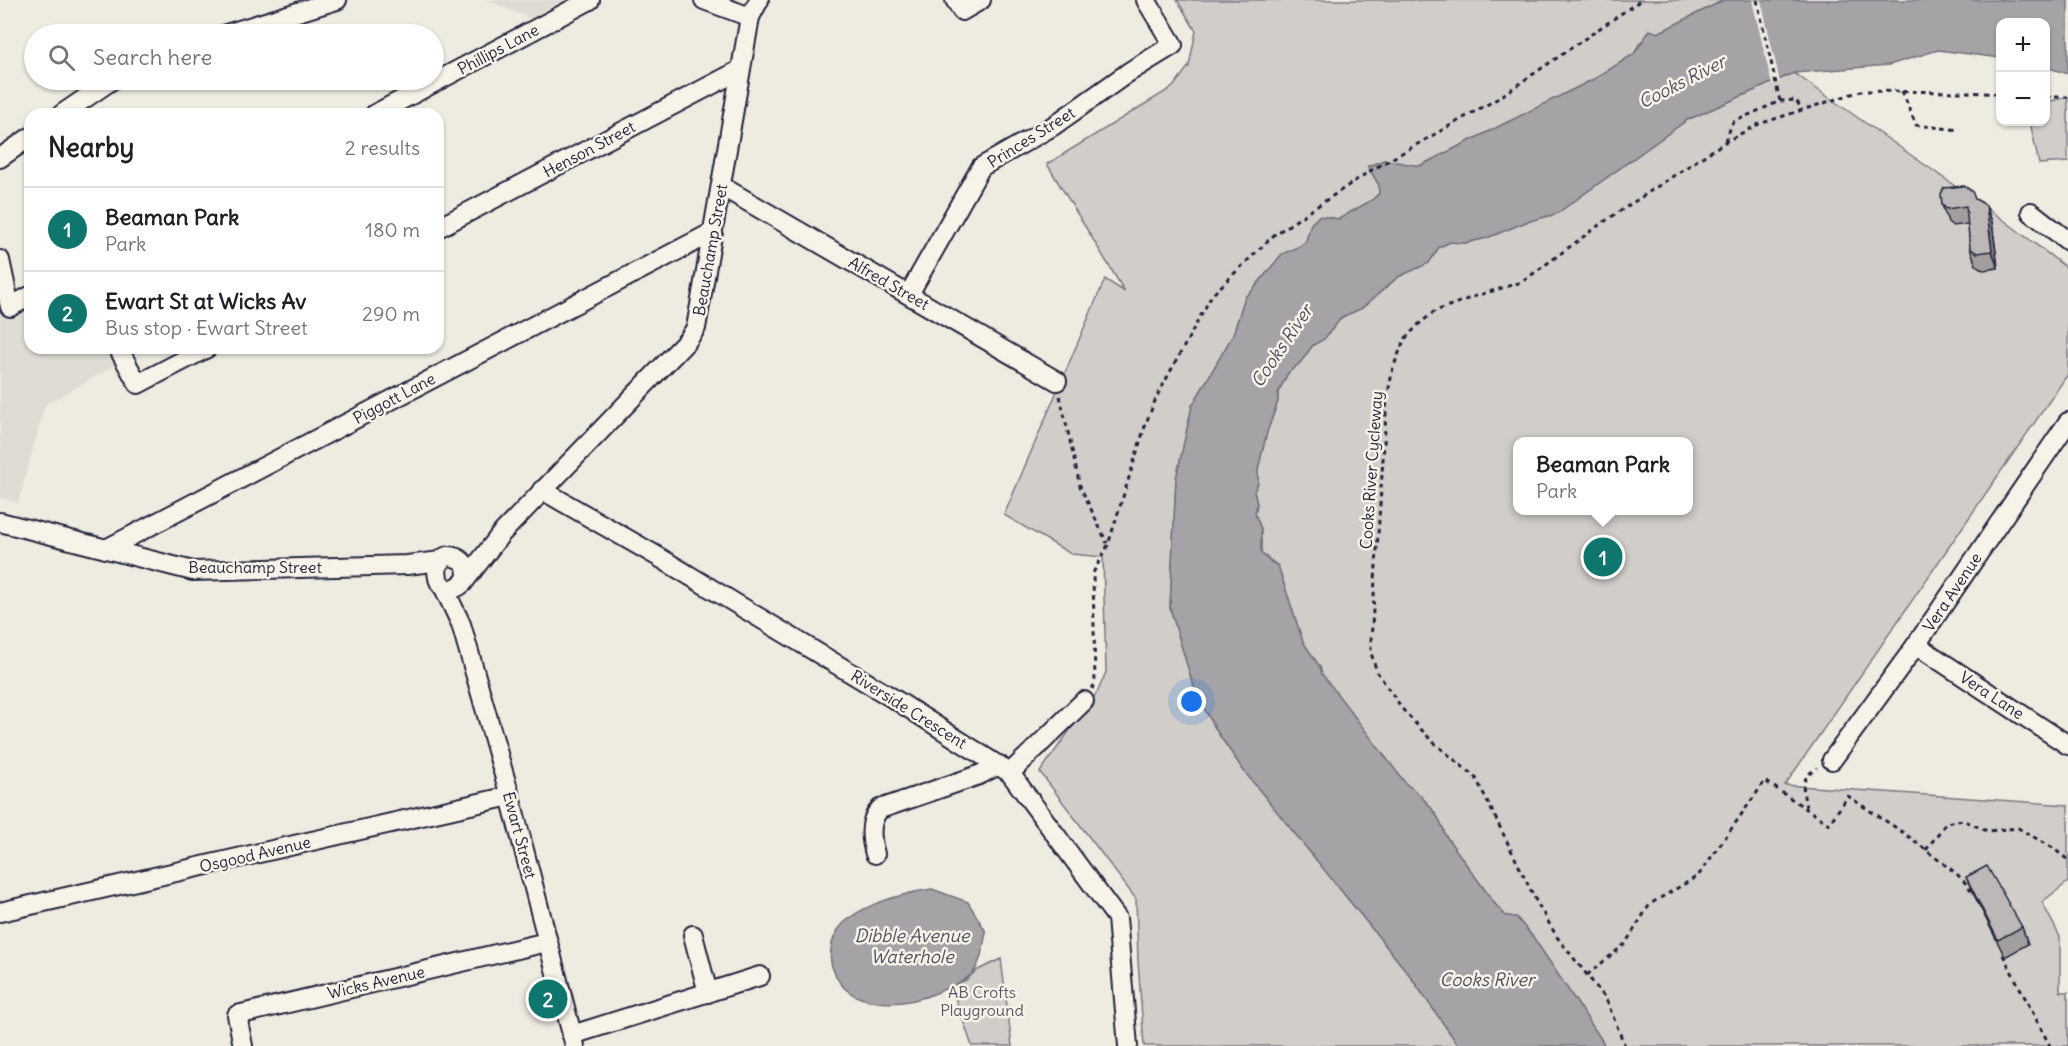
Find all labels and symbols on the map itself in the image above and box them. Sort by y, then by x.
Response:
street label: Phillips Lane [454,19,542,79]
water label: Cooks River [1634,49,1732,113]
street label: Princes Street [984,102,1079,172]
street label: Henson Street [540,116,639,182]
street label: Beauchamp Street [689,182,732,318]
street label: Alfred Street [845,252,933,314]
water label: Cooks River [1246,298,1319,391]
street label: Piggott Lane [350,368,438,428]
street label: Cooks River Cycleway [1355,390,1387,550]
pin: 1 [1584,534,1622,580]
street label: Vera Avenue [1918,549,1986,635]
street label: Beauchamp Street [188,557,322,577]
street label: Riverside Crescent [847,665,971,753]
street label: Vera Lane [1956,667,2028,723]
your location [1177,687,1206,716]
street label: Ewart Street [499,789,541,881]
street label: Osgood Avenue [197,831,313,877]
water label: Dibble Avenue Waterhole [854,924,971,968]
street label: Wicks Avenue [325,961,427,1003]
water label: Cooks River [1440,968,1537,991]
pin: 2 [528,976,568,1022]
park label: AB Crofts Playground [940,982,1024,1020]

